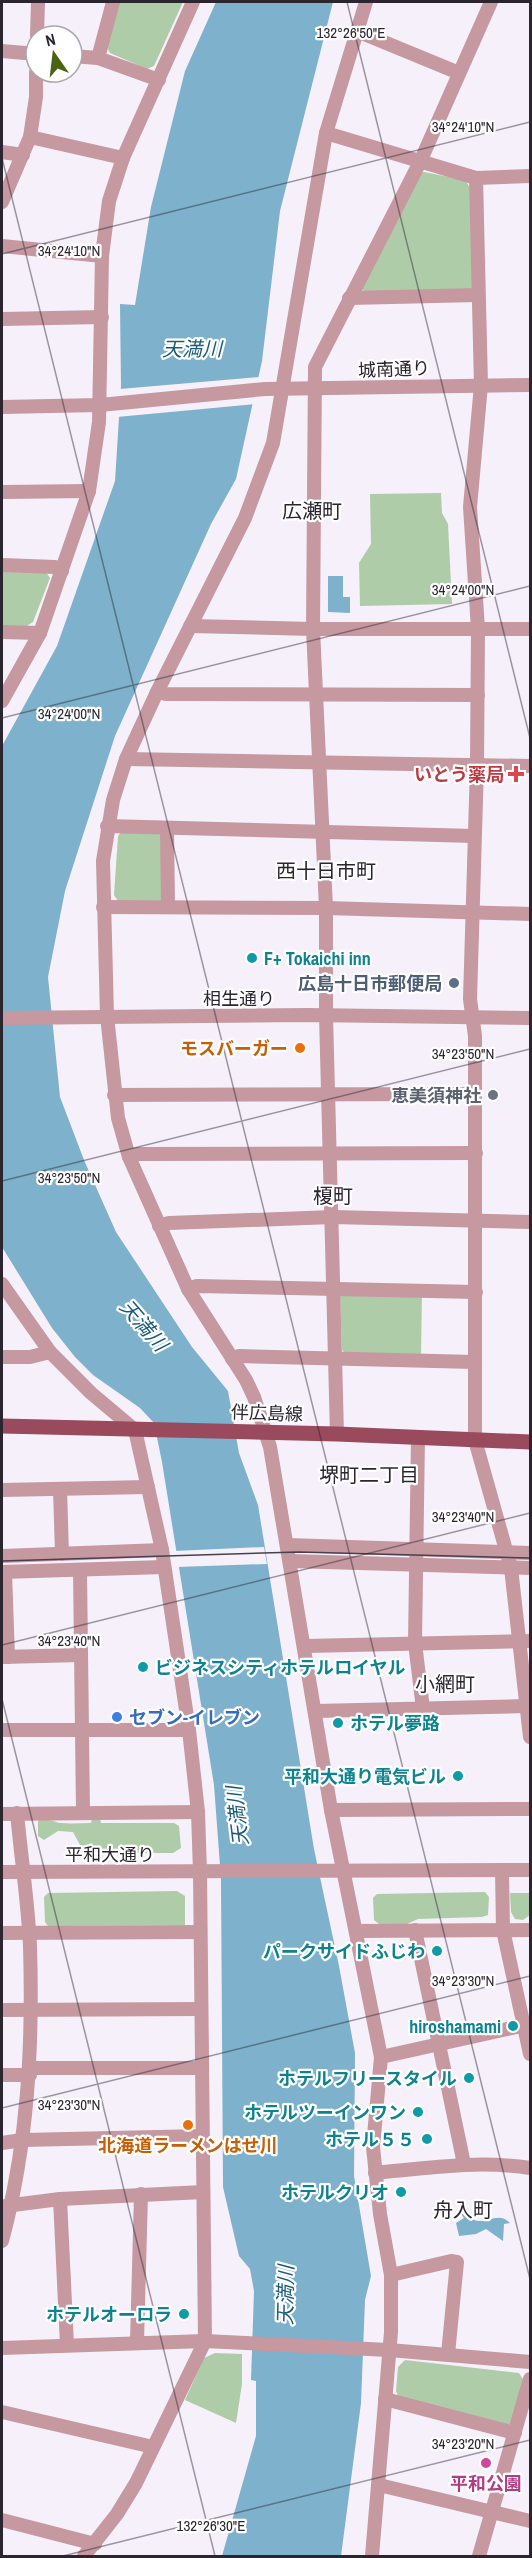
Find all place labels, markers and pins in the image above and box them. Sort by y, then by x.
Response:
place label: いとう薬局 [414,762,504,787]
marker: いとう薬局 [509,767,523,781]
place label: F+ Tokaichi inn [264,946,371,971]
marker: F+ Tokaichi inn [245,951,259,965]
place label: 広島十日市郵便局 [298,971,442,996]
marker: 広島十日市郵便局 [447,976,461,990]
place label: モスバーガー [180,1036,288,1061]
marker: モスバーガー [293,1041,307,1055]
place label: 恵美須神社 [391,1083,481,1108]
marker: 恵美須神社 [486,1088,500,1102]
place label: ビジネスシティホテルロイヤル [155,1655,405,1680]
marker: ビジネスシティホテルロイヤル [136,1660,150,1674]
place label: セブン-イレブン [129,1705,260,1730]
marker: セブン-イレブン [110,1710,124,1724]
place label: ホテル夢路 [350,1711,440,1736]
marker: ホテル夢路 [331,1716,345,1730]
place label: 平和大通り電気ビル [284,1764,446,1789]
marker: 平和大通り電気ビル [451,1769,465,1783]
place label: パークサイドふじわ [263,1939,425,1964]
marker: パークサイドふじわ [430,1944,444,1958]
place label: hiroshamami [409,2014,501,2039]
marker: hiroshamami [506,2019,520,2033]
place label: ホテルフリースタイル [278,2066,457,2091]
marker: ホテルフリースタイル [462,2071,476,2085]
place label: ホテルツーインワン [244,2100,406,2125]
marker: ホテルツーインワン [411,2105,425,2119]
marker: 北海道ラーメンはせ川 [181,2118,195,2132]
place label: ホテル５５ [325,2127,415,2152]
marker: ホテル５５ [420,2132,434,2146]
place label: 北海道ラーメンはせ川 [98,2133,278,2158]
place label: ホテルクリオ [281,2180,389,2205]
marker: ホテルクリオ [394,2185,408,2199]
place label: ホテルオーロラ [46,2302,172,2327]
marker: ホテルオーロラ [177,2307,191,2321]
marker: 平和公園 [479,2456,493,2470]
place label: 平和公園 [450,2471,522,2496]

